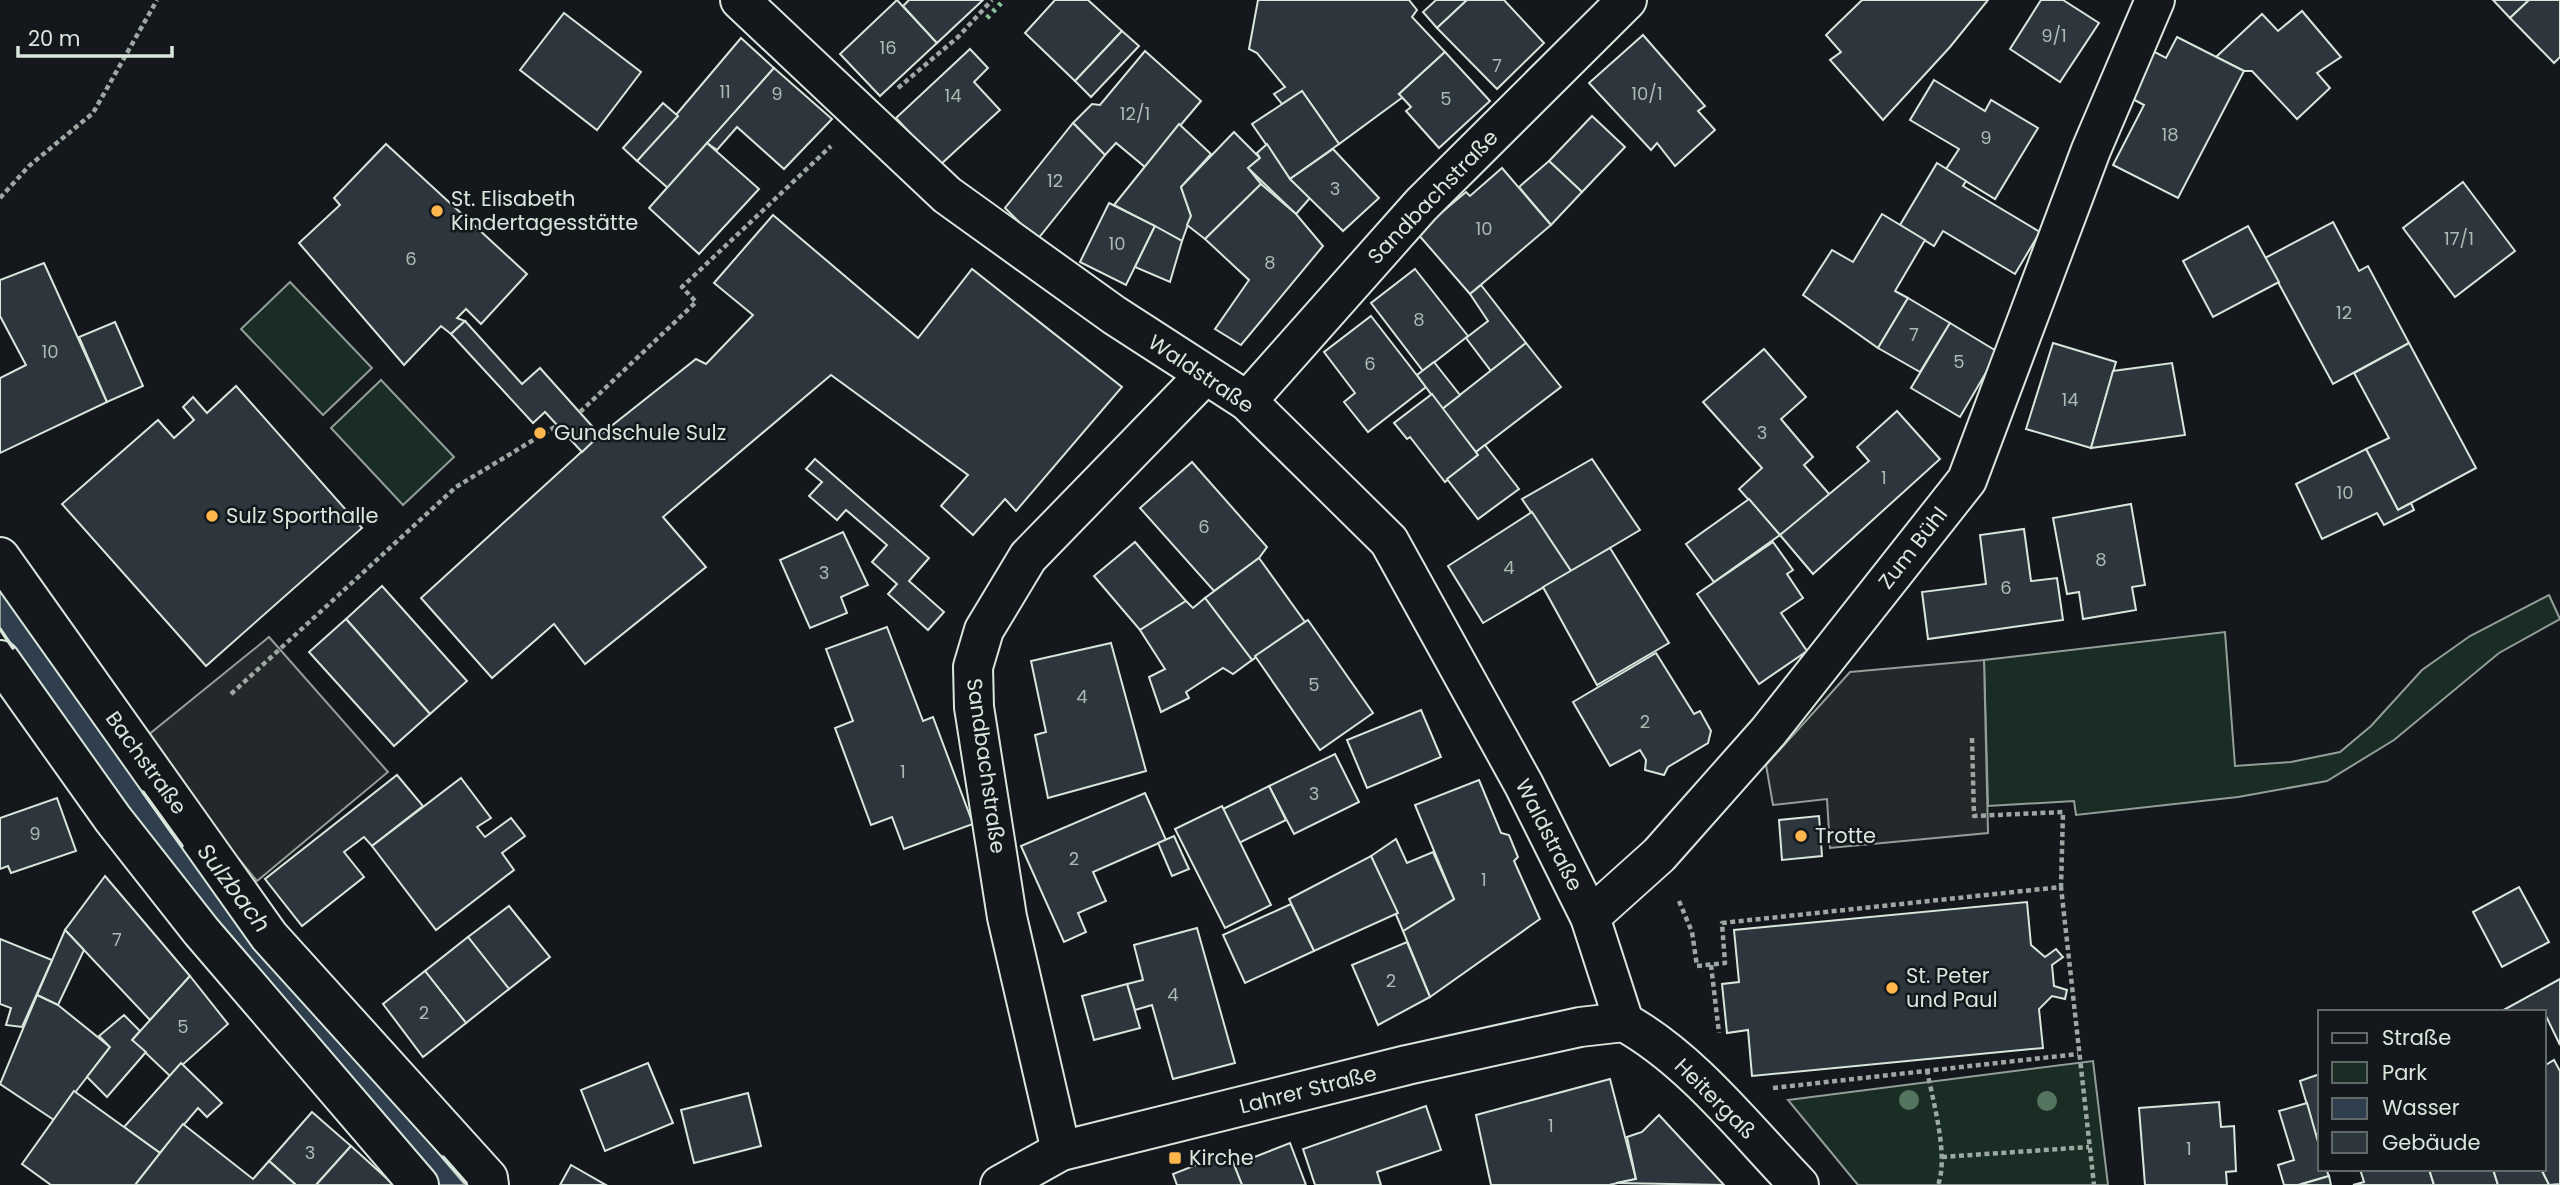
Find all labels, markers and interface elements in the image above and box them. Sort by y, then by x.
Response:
scale bar [18,14,172,58]
house number: 9/1 [2041,23,2067,48]
text: 20 m [28,24,81,53]
house number: 16 [879,35,897,60]
house number: 7 [1492,53,1502,78]
house number: 11 [719,79,731,104]
house number: 9 [771,81,783,106]
house number: 10/1 [1631,81,1663,106]
house number: 14 [944,83,962,108]
house number: 5 [1440,86,1452,111]
house number: 12/1 [1120,101,1150,126]
house number: 18 [2161,122,2179,147]
street label: Sandbachstraße [1361,123,1504,270]
house number: 9 [1980,125,1992,150]
house number: 12 [1047,168,1063,193]
house number: 3 [1330,176,1340,201]
place label: St. Elisabeth Kindertagesstätte [451,184,638,237]
marker: St. Elisabeth Kindertagesstätte [429,203,445,219]
house number: 10 [1475,216,1493,241]
house number: 17/1 [2444,226,2474,251]
house number: 10 [1108,231,1126,256]
house number: 6 [405,246,417,271]
house number: 8 [1264,250,1276,275]
house number: 12 [2336,300,2352,325]
house number: 8 [1413,307,1425,332]
house number: 7 [1909,322,1919,347]
street label: Waldstraße [1143,327,1260,420]
house number: 10 [41,339,59,364]
house number: 5 [1953,349,1965,374]
house number: 6 [1364,351,1376,376]
house number: 14 [2061,387,2079,412]
place label: Gundschule Sulz [554,418,726,447]
house number: 3 [1757,420,1767,445]
marker: Gundschule Sulz [532,425,548,441]
house number: 1 [1881,465,1887,490]
house number: 10 [2336,480,2354,505]
place label: Sulz Sporthalle [226,501,379,530]
street label: Zum Bühl [1871,501,1954,595]
marker: Sulz Sporthalle [204,508,220,524]
house number: 6 [1198,514,1210,539]
house number: 8 [2095,547,2107,572]
house number: 4 [1503,555,1515,580]
house number: 3 [819,560,829,585]
house number: 6 [2000,575,2012,600]
house number: 5 [1308,672,1320,697]
street label: Sandbachstraße [960,676,1013,855]
house number: 4 [1076,684,1088,709]
street label: Bachstraße [99,705,194,820]
house number: 2 [1640,709,1650,734]
house number: 1 [900,759,906,784]
street label: Waldstraße [1509,774,1590,896]
house number: 3 [1309,781,1319,806]
house number: 9 [29,821,41,846]
place label: Trotte [1815,821,1876,850]
marker: Trotte [1793,828,1809,844]
water label: Sulzbach [190,837,278,939]
house number: 2 [1069,846,1079,871]
house number: 1 [1481,867,1487,892]
house number: 7 [112,927,122,952]
place label: St. Peter und Paul [1906,961,1998,1014]
house number: 2 [1386,968,1396,993]
marker: St. Peter und Paul [1884,980,1900,996]
house number: 4 [1167,982,1179,1007]
house number: 2 [419,1000,429,1025]
legend [2318,1010,2546,1171]
house number: 5 [177,1014,189,1039]
text: Straße [2382,1023,2451,1052]
street label: Heitergaß [1668,1052,1762,1146]
street label: Lahrer Straße [1236,1058,1379,1121]
text: Park [2382,1058,2427,1087]
text: Wasser [2382,1093,2460,1122]
house number: 1 [1548,1113,1554,1138]
text: Gebäude [2382,1128,2480,1157]
house number: 1 [2186,1136,2192,1161]
house number: 3 [305,1140,315,1165]
place label: Kirche [1189,1143,1254,1172]
marker: Kirche [1167,1150,1183,1166]

